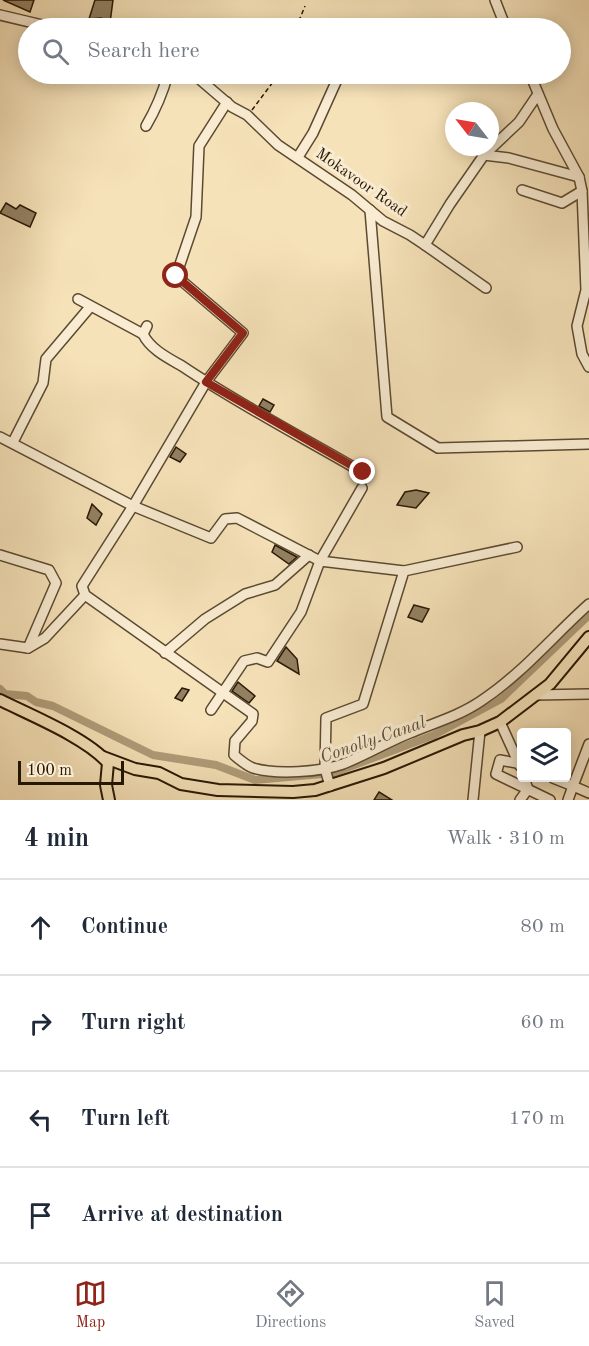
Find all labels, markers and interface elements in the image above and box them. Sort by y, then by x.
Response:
search box [18,18,571,84]
icon: search [39,35,72,68]
text: Search here [87,40,200,62]
north arrow [445,102,499,156]
street label: Mokavoor Road [312,146,410,220]
route start [162,262,188,288]
route end [349,458,375,484]
water label: Conolly Canal [318,713,429,767]
map controls [517,728,571,782]
button: layers [517,728,571,782]
scale bar [18,758,124,786]
text: 100 m [27,763,72,779]
text: 4 min [24,826,89,852]
text: Walk · 310 m [446,829,565,849]
icon: ahead [24,911,57,944]
text: Continue [81,916,168,938]
text: 80 m [520,917,565,937]
icon: right [24,1007,57,1040]
text: Turn right [81,1012,185,1034]
text: 60 m [520,1013,565,1033]
icon: left [24,1103,57,1136]
text: Turn left [81,1108,170,1130]
text: 170 m [509,1109,565,1129]
icon: arrive [24,1199,57,1232]
text: Arrive at destination [81,1204,283,1226]
tab: Map [74,1277,107,1333]
tab: Directions [255,1277,326,1333]
tab: Saved [474,1277,515,1333]

